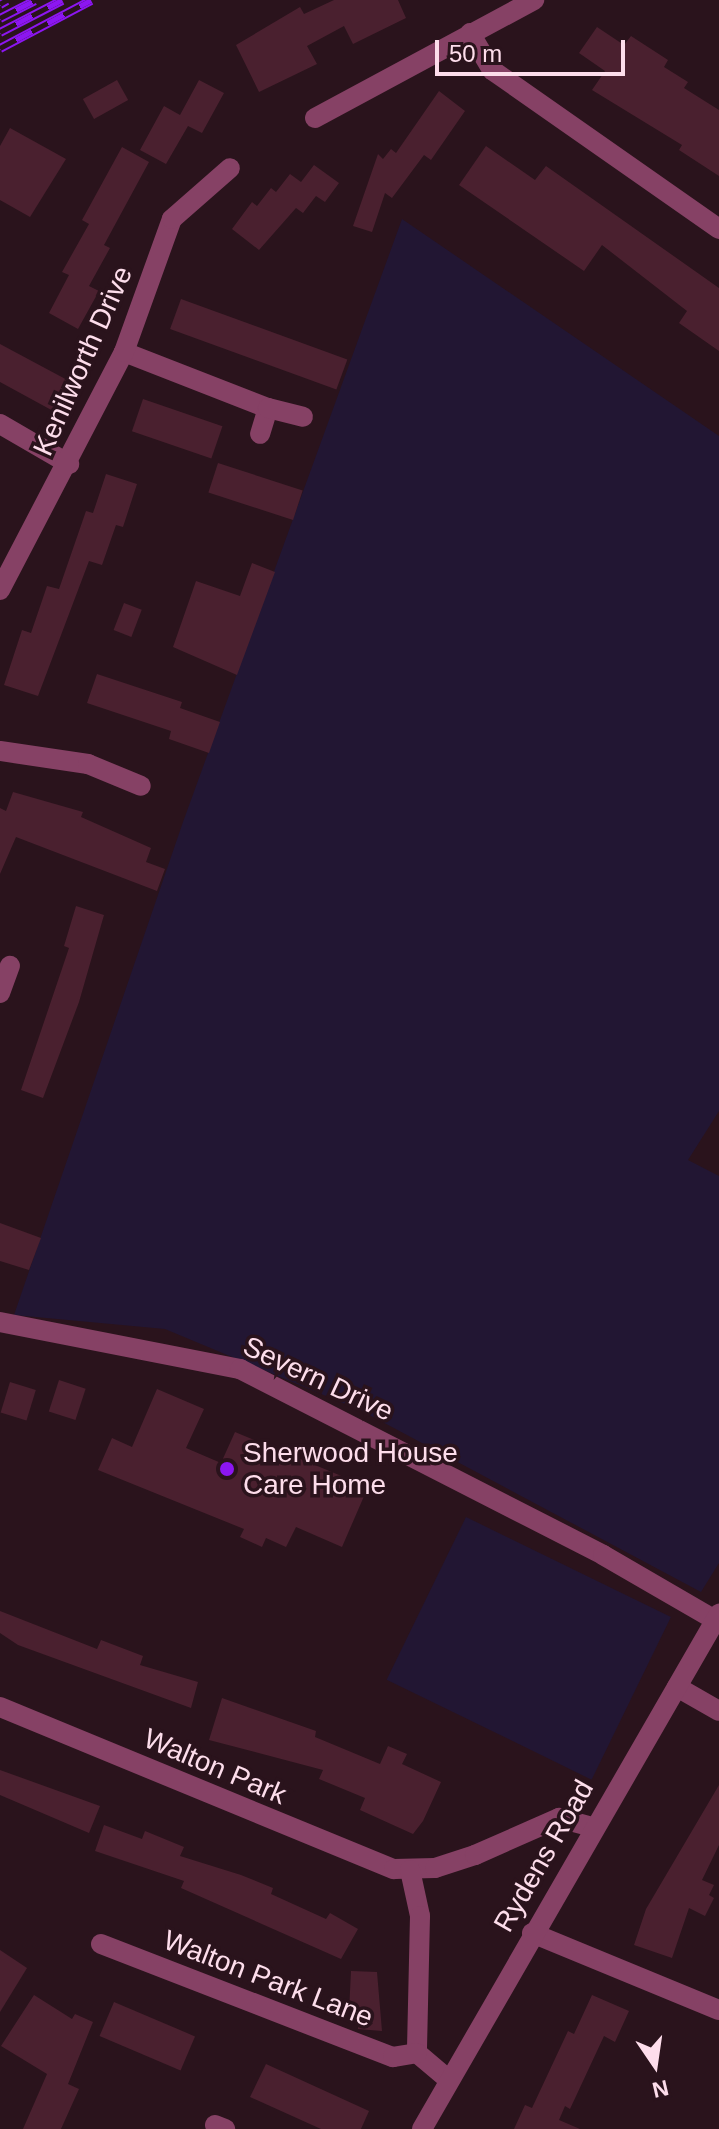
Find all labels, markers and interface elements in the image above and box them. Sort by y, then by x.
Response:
scale bar [439,24,629,74]
text: 50 m [449,40,502,67]
street label: Kenilworth Drive [26,261,140,461]
street label: Severn Drive [238,1330,398,1428]
place label: Sherwood House Care Home [243,1436,458,1502]
marker: Sherwood House Care Home [218,1460,236,1478]
street label: Walton Park [139,1722,291,1812]
street label: Rydens Road [487,1774,601,1938]
street label: Walton Park Lane [159,1924,377,2034]
north arrow [615,2025,695,2105]
text: N [650,2075,671,2103]

